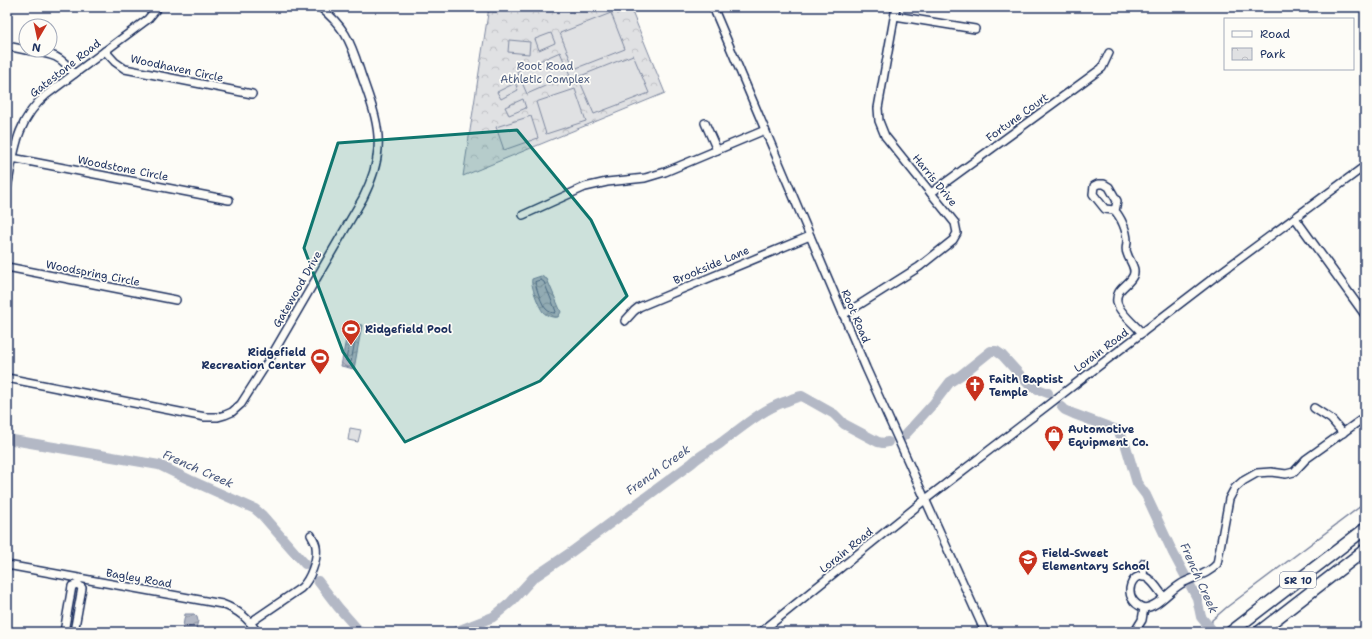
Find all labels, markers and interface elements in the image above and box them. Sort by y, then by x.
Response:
north arrow [18,18,58,58]
legend [1224,18,1354,70]
text: Road [1260,26,1291,42]
street label: Gatestone Road [27,36,104,101]
text: N [31,39,42,55]
text: Park [1260,46,1286,62]
street label: Woodhaven Circle [129,51,225,86]
park label: Root Road Athletic Complex [500,59,590,87]
street label: Fortune Court [983,90,1052,145]
street label: Harris Drive [909,151,960,210]
street label: Woodstone Circle [76,152,170,185]
street label: Brookside Lane [671,243,751,288]
street label: Gatewood Drive [269,248,325,330]
street label: Woodspring Circle [45,257,141,290]
street label: Root Road [838,287,874,345]
sports icon: Ridgefield Pool [340,318,362,346]
place label: Ridgefield Pool [365,322,452,337]
street label: Lorain Road [1071,325,1132,376]
place label: Ridgefield Recreation Center [201,345,306,373]
sports icon: Ridgefield Recreation Center [309,347,331,375]
place label: Faith Baptist Temple [989,372,1064,400]
church icon: Faith Baptist Temple [964,374,986,402]
place label: Automotive Equipment Co. [1068,422,1149,450]
shop icon: Automotive Equipment Co. [1043,424,1065,452]
water label: French Creek [623,441,693,499]
water label: French Creek [160,446,236,492]
street label: Lorain Road [816,524,876,577]
water label: French Creek [1176,540,1222,616]
place label: Field-Sweet Elementary School [1042,546,1150,574]
school or university icon: Field-Sweet Elementary School [1017,548,1039,576]
street label: Bagley Road [105,565,173,592]
road number: SR 10 [1280,572,1316,588]

